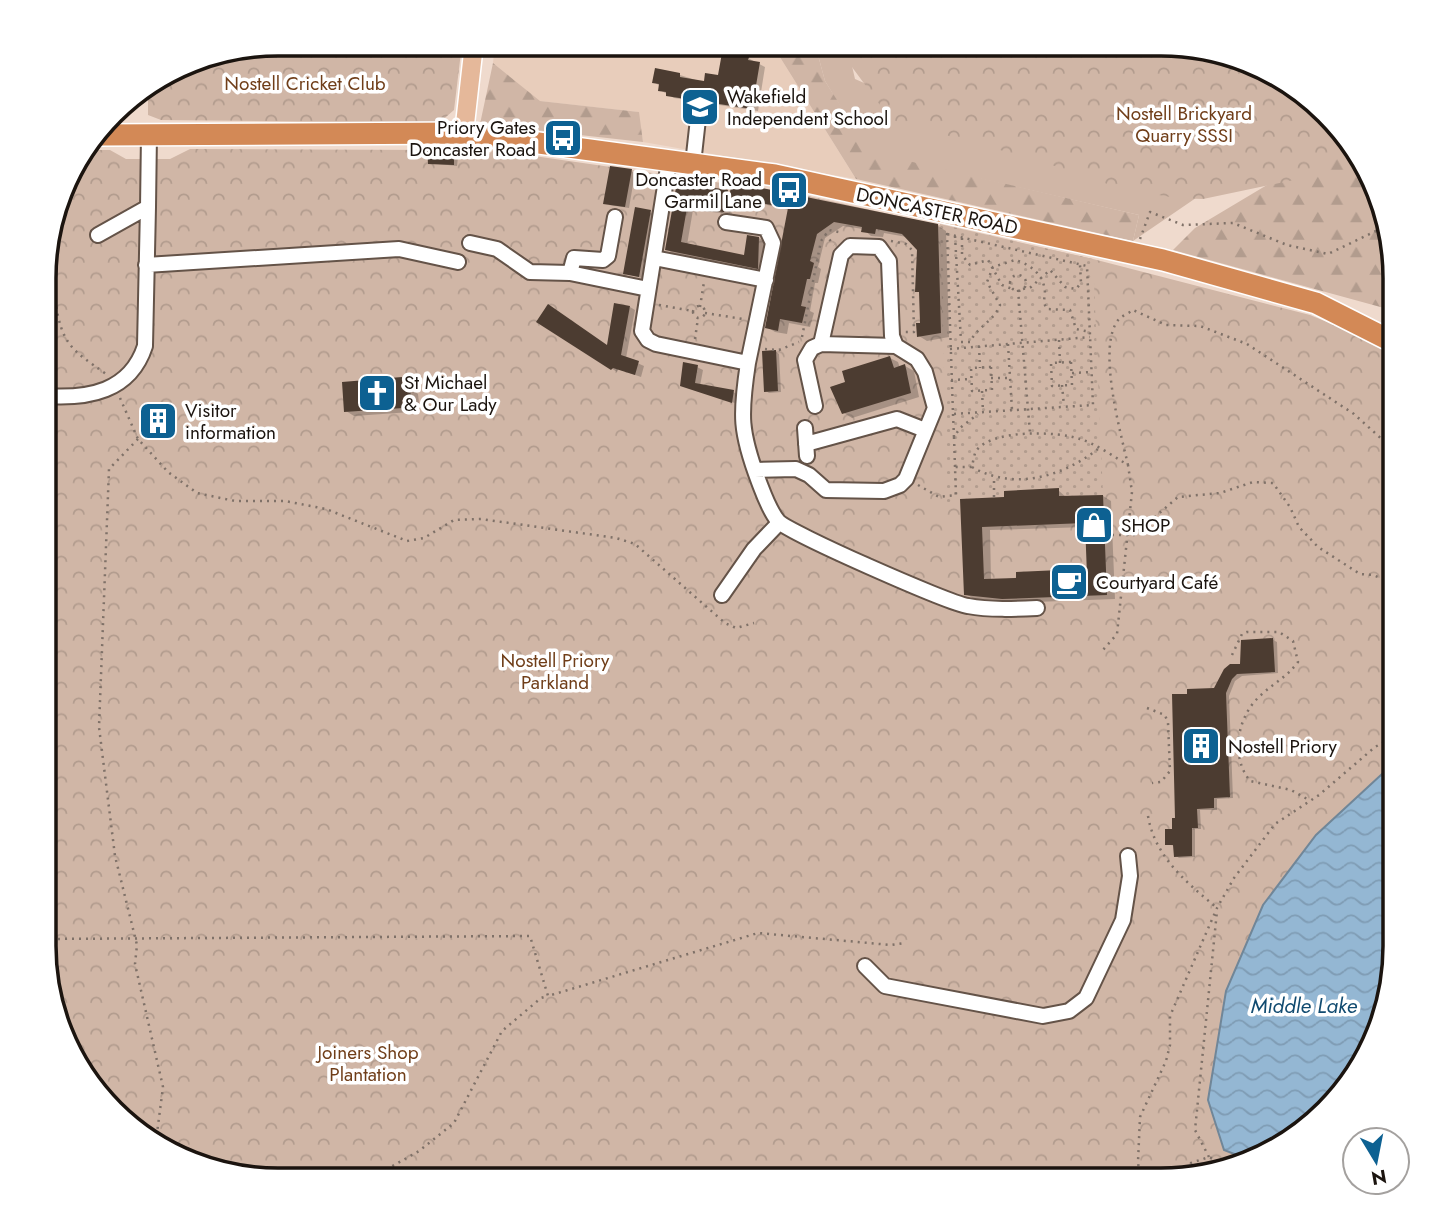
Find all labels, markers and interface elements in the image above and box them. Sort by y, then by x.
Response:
park label: Nostell Cricket Club [224,70,386,97]
place label: Wakefield Independent School [727,83,888,132]
school or university icon: Wakefield Independent School [679,86,721,128]
park label: Nostell Brickyard Quarry SSSI [1116,100,1252,149]
place label: Priory Gates Doncaster Road [409,114,536,163]
bus stop icon: Priory Gates Doncaster Road [542,117,584,159]
place label: Doncaster Road Garmil Lane [635,166,762,215]
bus stop icon: Doncaster Road Garmil Lane [768,169,810,211]
street label: DONCASTER ROAD [854,181,1020,241]
place label: St Michael & Our Lady [404,369,497,418]
church icon: St Michael & Our Lady [356,372,398,414]
place label: Visitor information [185,397,276,446]
building icon: Visitor information [137,400,179,442]
shop icon: SHOP [1073,504,1115,546]
place label: SHOP [1121,512,1170,539]
cafe icon: Courtyard Café [1048,561,1090,603]
place label: Courtyard Café [1096,569,1219,596]
park label: Nostell Priory Parkland [501,647,610,696]
building icon: Nostell Priory [1180,725,1222,767]
place label: Nostell Priory [1228,733,1337,760]
water label: Middle Lake [1251,991,1358,1021]
park label: Joiners Shop Plantation [314,1039,419,1088]
north arrow [1341,1126,1411,1196]
text: N [1369,1163,1389,1192]

